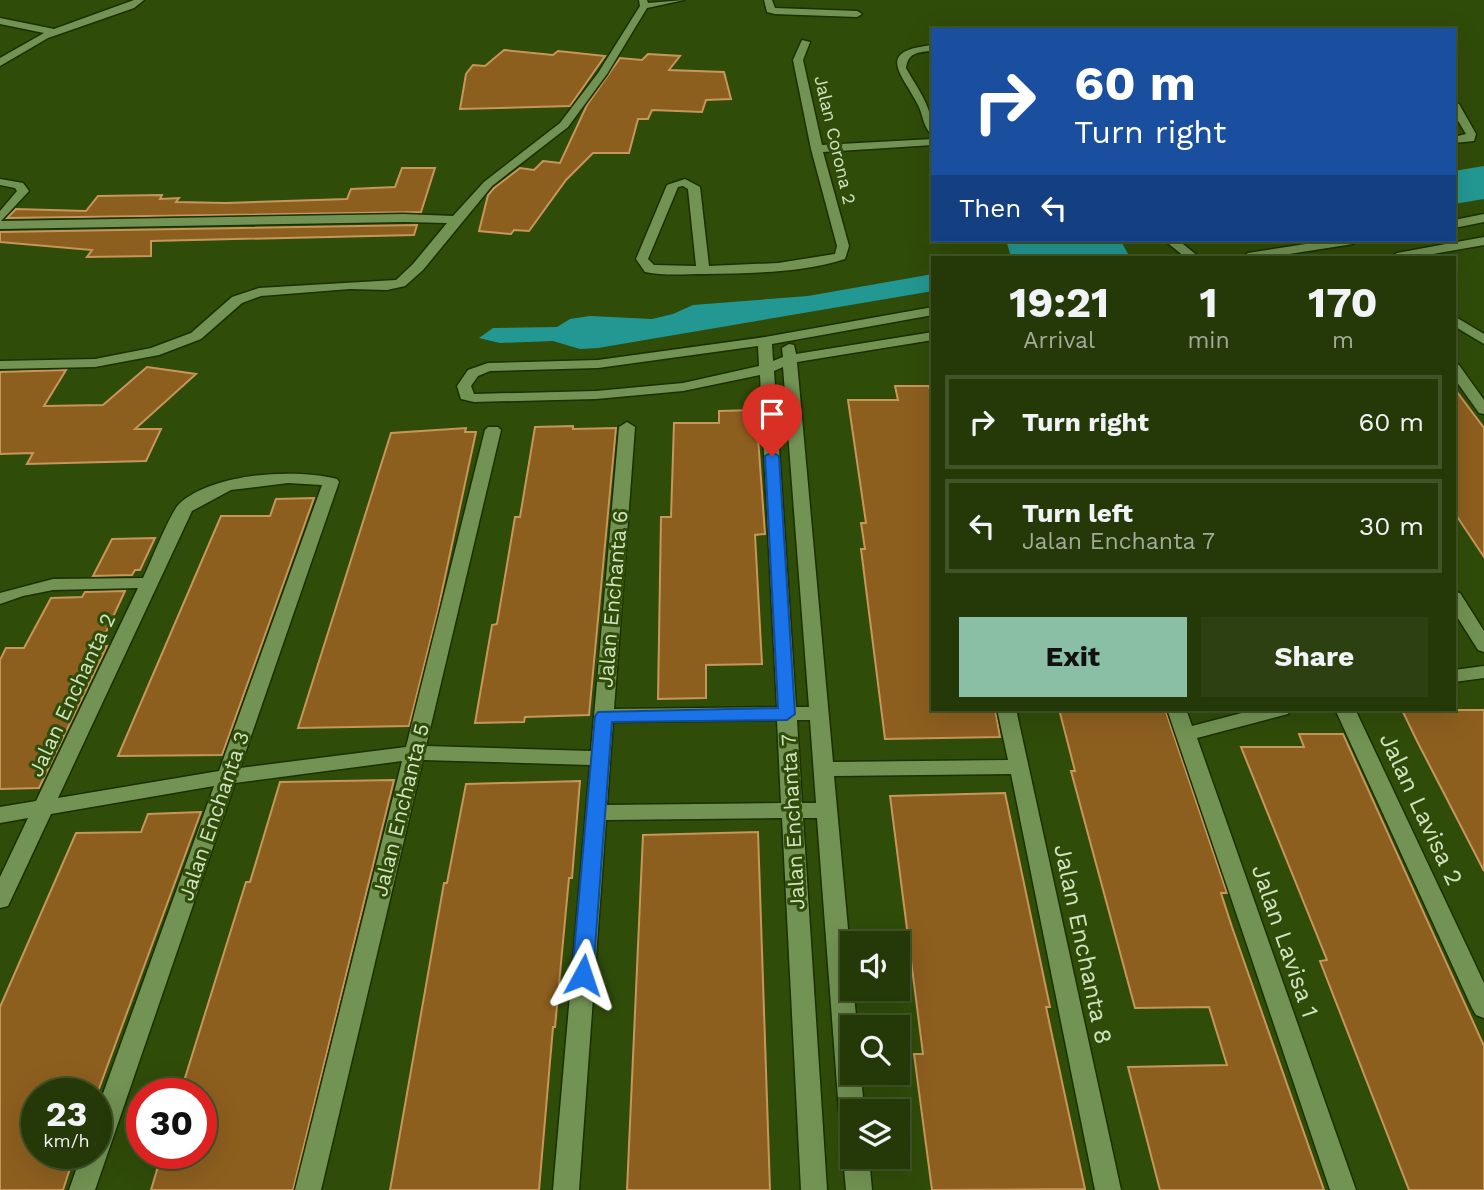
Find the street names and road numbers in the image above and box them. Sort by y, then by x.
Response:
street label: Jalan Corona 2 [810,73,861,206]
street label: Jalan Enchanta 6 [592,509,633,689]
street label: Jalan Enchanta 2 [23,609,120,780]
street label: Jalan Enchanta 5 [367,721,434,899]
street label: Jalan Enchanta 3 [173,728,254,904]
street label: Jalan Lavisa 2 [1373,728,1469,890]
street label: Jalan Enchanta 7 [775,733,810,911]
street label: Jalan Enchanta 8 [1048,842,1118,1046]
street label: Jalan Lavisa 1 [1246,861,1324,1021]

